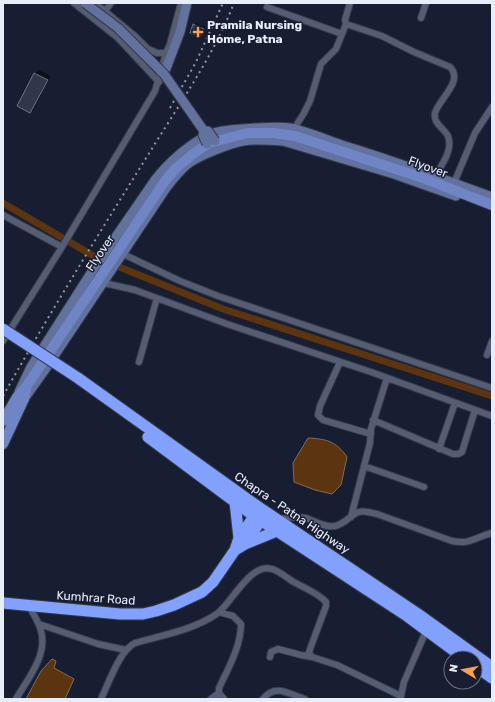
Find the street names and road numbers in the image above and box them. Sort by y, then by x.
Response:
street label: Flyover [406,153,450,181]
street label: Flyover [83,232,117,274]
street label: Chapra - Patna Highway [232,469,353,557]
street label: Kumhrar Road [56,588,136,608]

